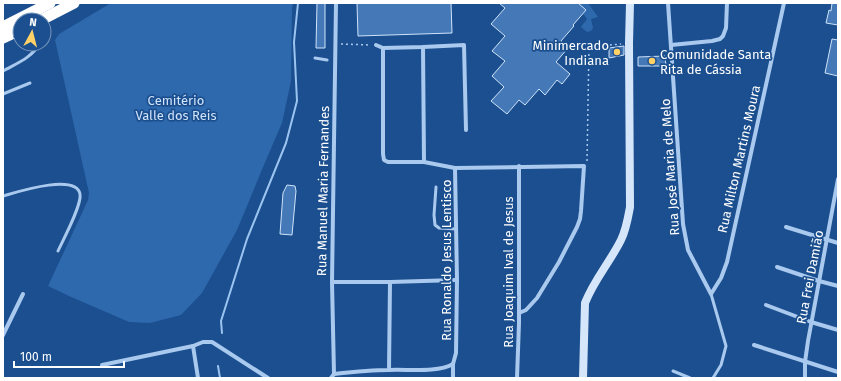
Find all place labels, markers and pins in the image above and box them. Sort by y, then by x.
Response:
place label: Minimercado Indiana [533,38,609,68]
marker: Minimercado Indiana [612,47,622,57]
place label: Comunidade Santa Rita de Cássia [660,47,771,77]
marker: Comunidade Santa Rita de Cássia [647,56,657,66]

